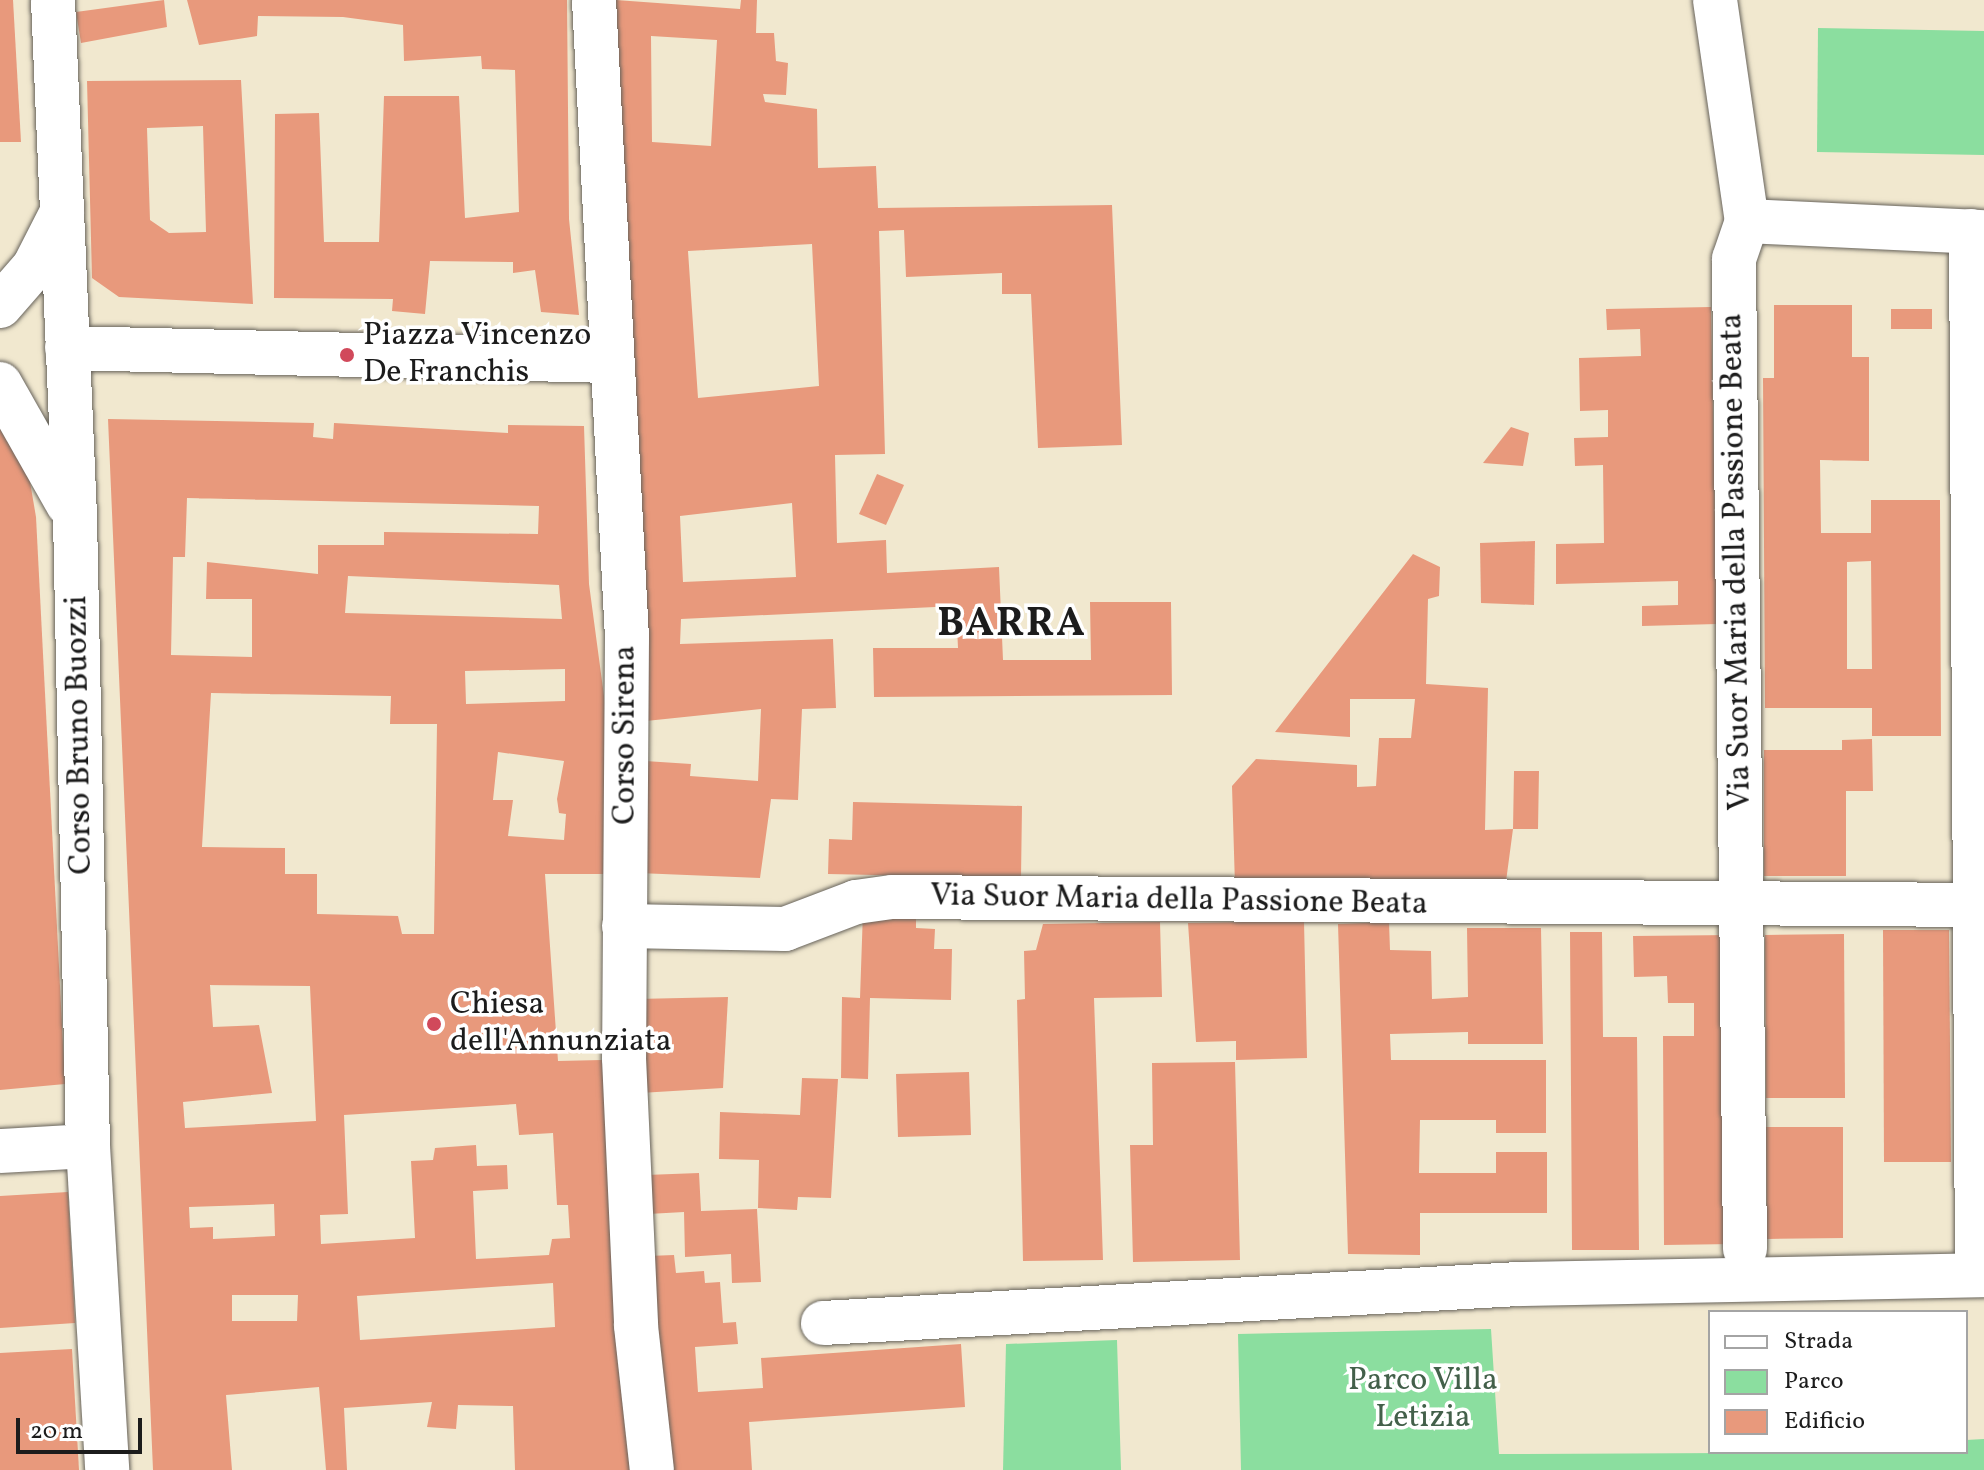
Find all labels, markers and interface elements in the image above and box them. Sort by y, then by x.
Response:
street label: Via Suor Maria della Passione Beata [1713,313,1761,811]
place label: Piazza Vincenzo De Franchis [363,318,592,393]
marker: Piazza Vincenzo De Franchis [338,346,356,364]
street label: Corso Bruno Buozzi [58,595,102,875]
district label: BARRA [937,601,1087,649]
street label: Corso Sirena [607,645,645,825]
street label: Via Suor Maria della Passione Beata [930,877,1428,925]
place label: Chiesa dell'Annunziata [450,987,672,1062]
marker: Chiesa dell'Annunziata [425,1015,443,1033]
legend [1708,1310,1968,1454]
text: Strada [1784,1325,1853,1359]
park label: Parco Villa Letizia [1348,1363,1498,1438]
text: Parco [1784,1365,1843,1399]
scale bar [20,1402,146,1452]
text: Edificio [1784,1405,1865,1439]
text: 20 m [30,1415,83,1449]

